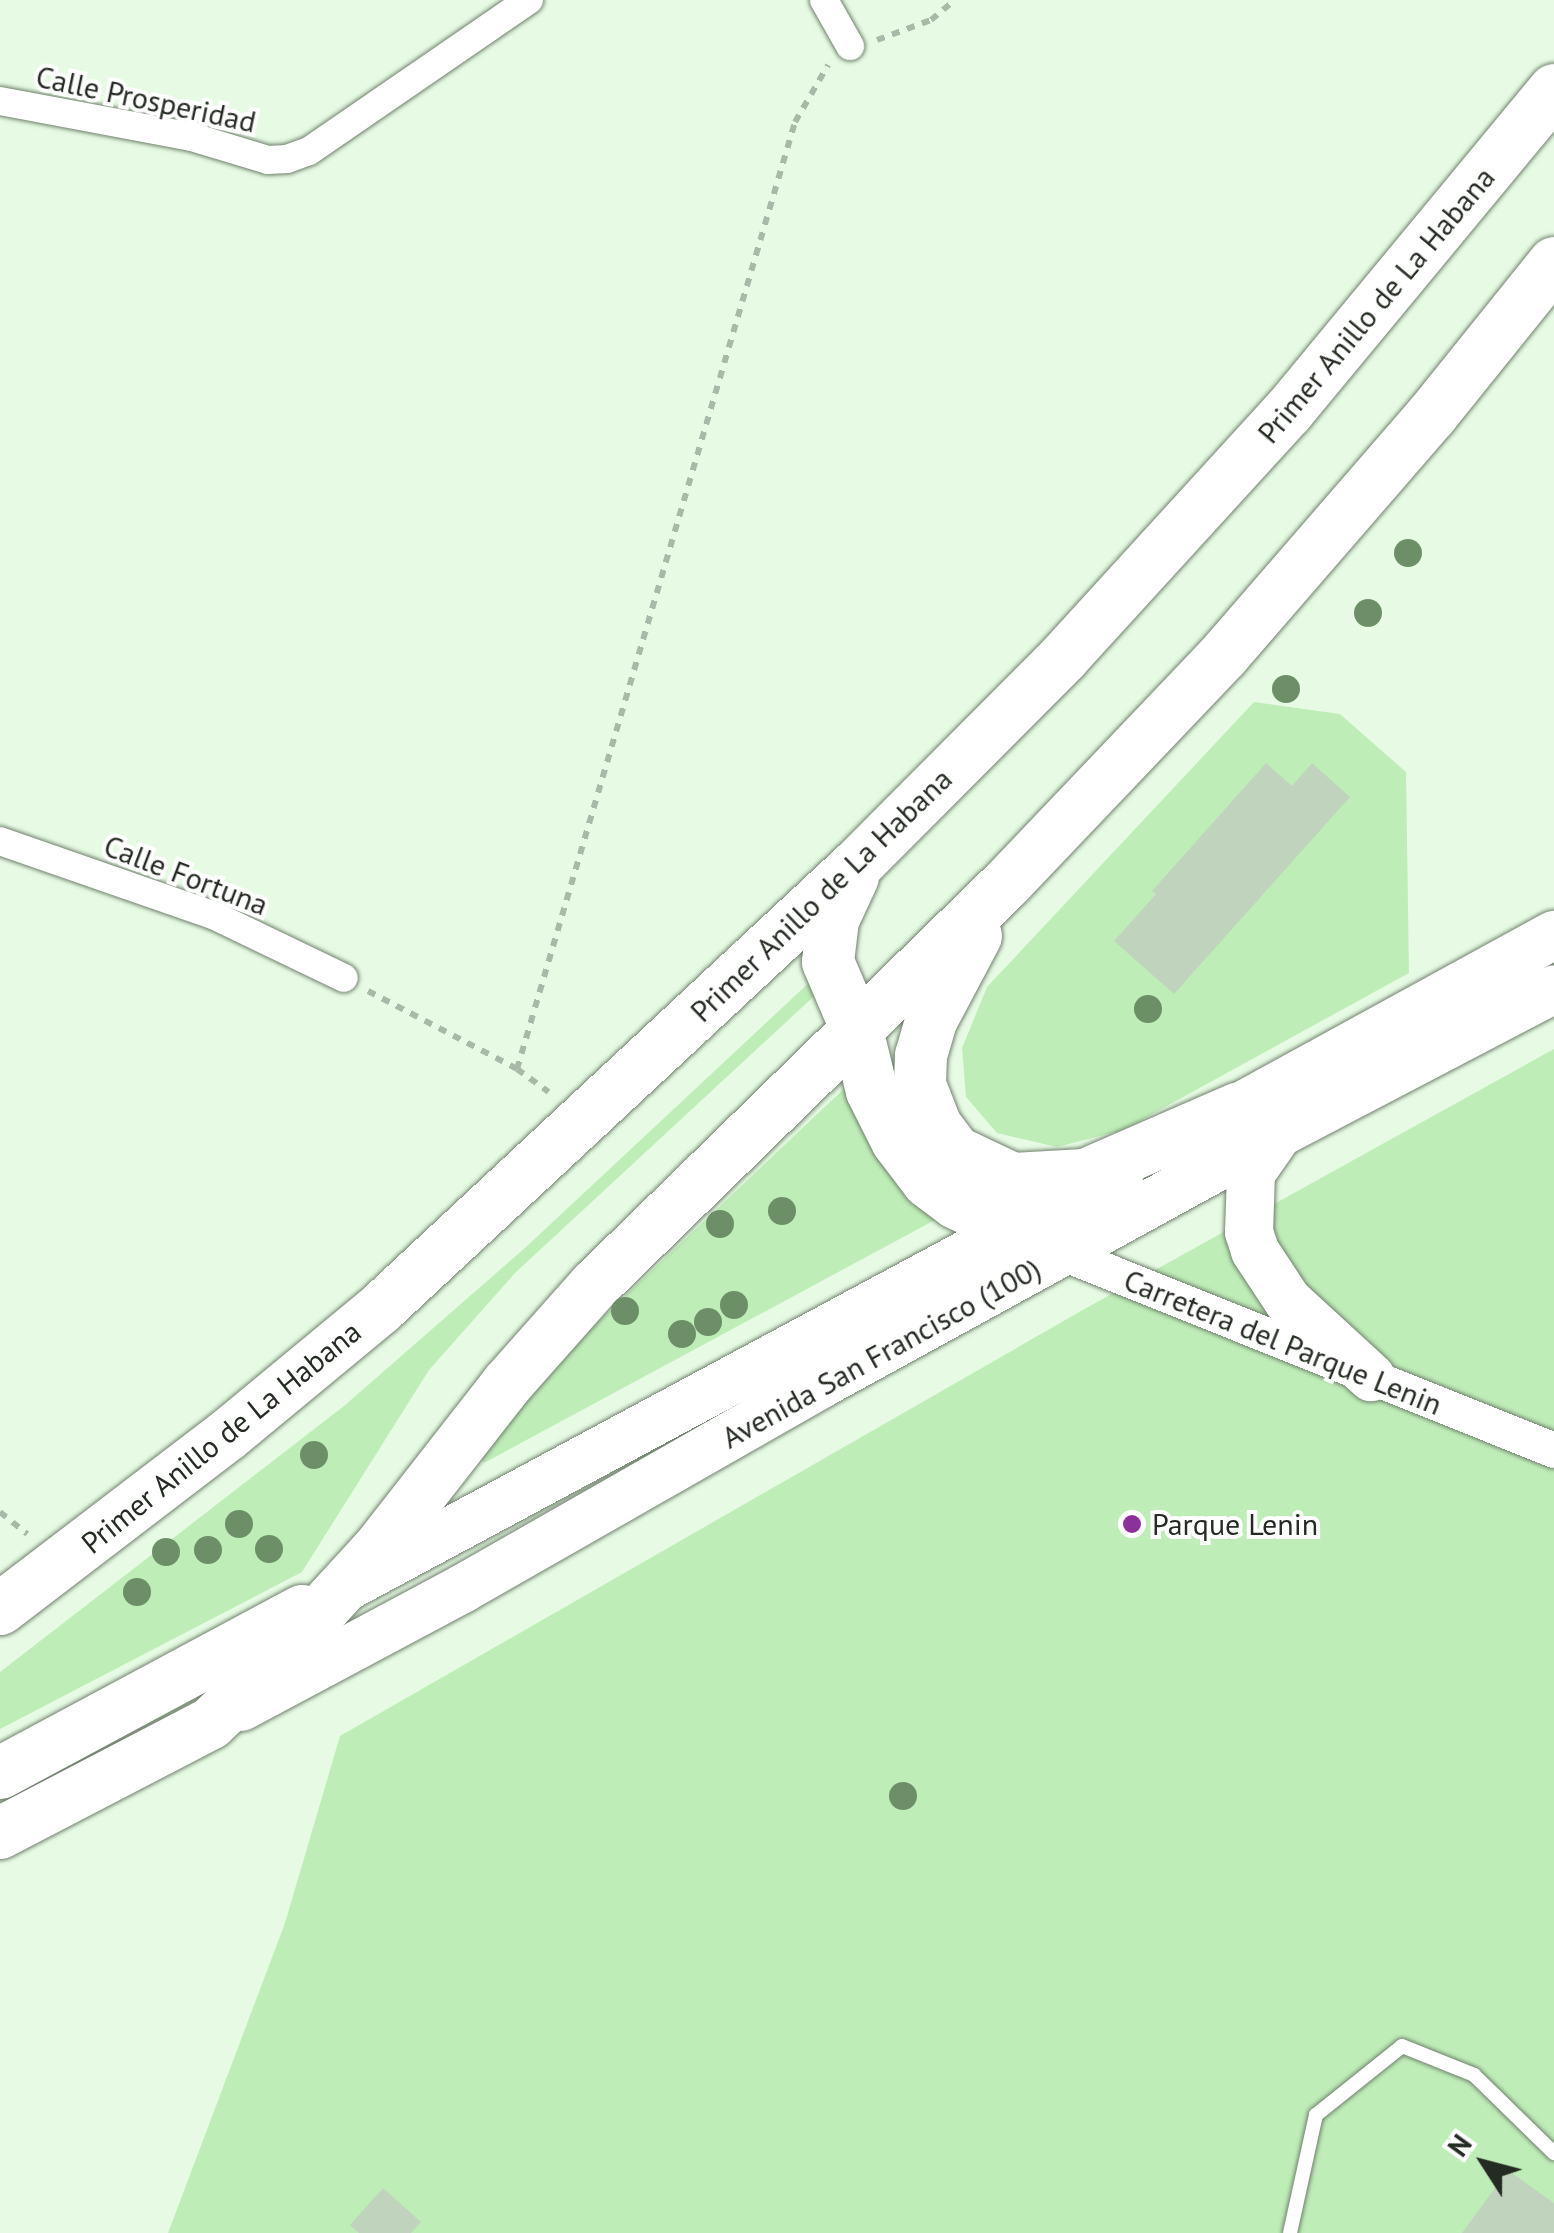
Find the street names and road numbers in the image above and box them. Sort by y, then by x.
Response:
street label: Calle Prosperidad [33,58,259,140]
street label: Primer Anillo de La Habana [1250,159,1502,451]
street label: Primer Anillo de La Habana [683,760,959,1030]
street label: Calle Fortuna [99,827,273,923]
street label: Avenida San Francisco (100) [715,1250,1047,1456]
street label: Carretera del Parque Lenin [1119,1262,1447,1422]
street label: Primer Anillo de La Habana [74,1313,368,1561]

